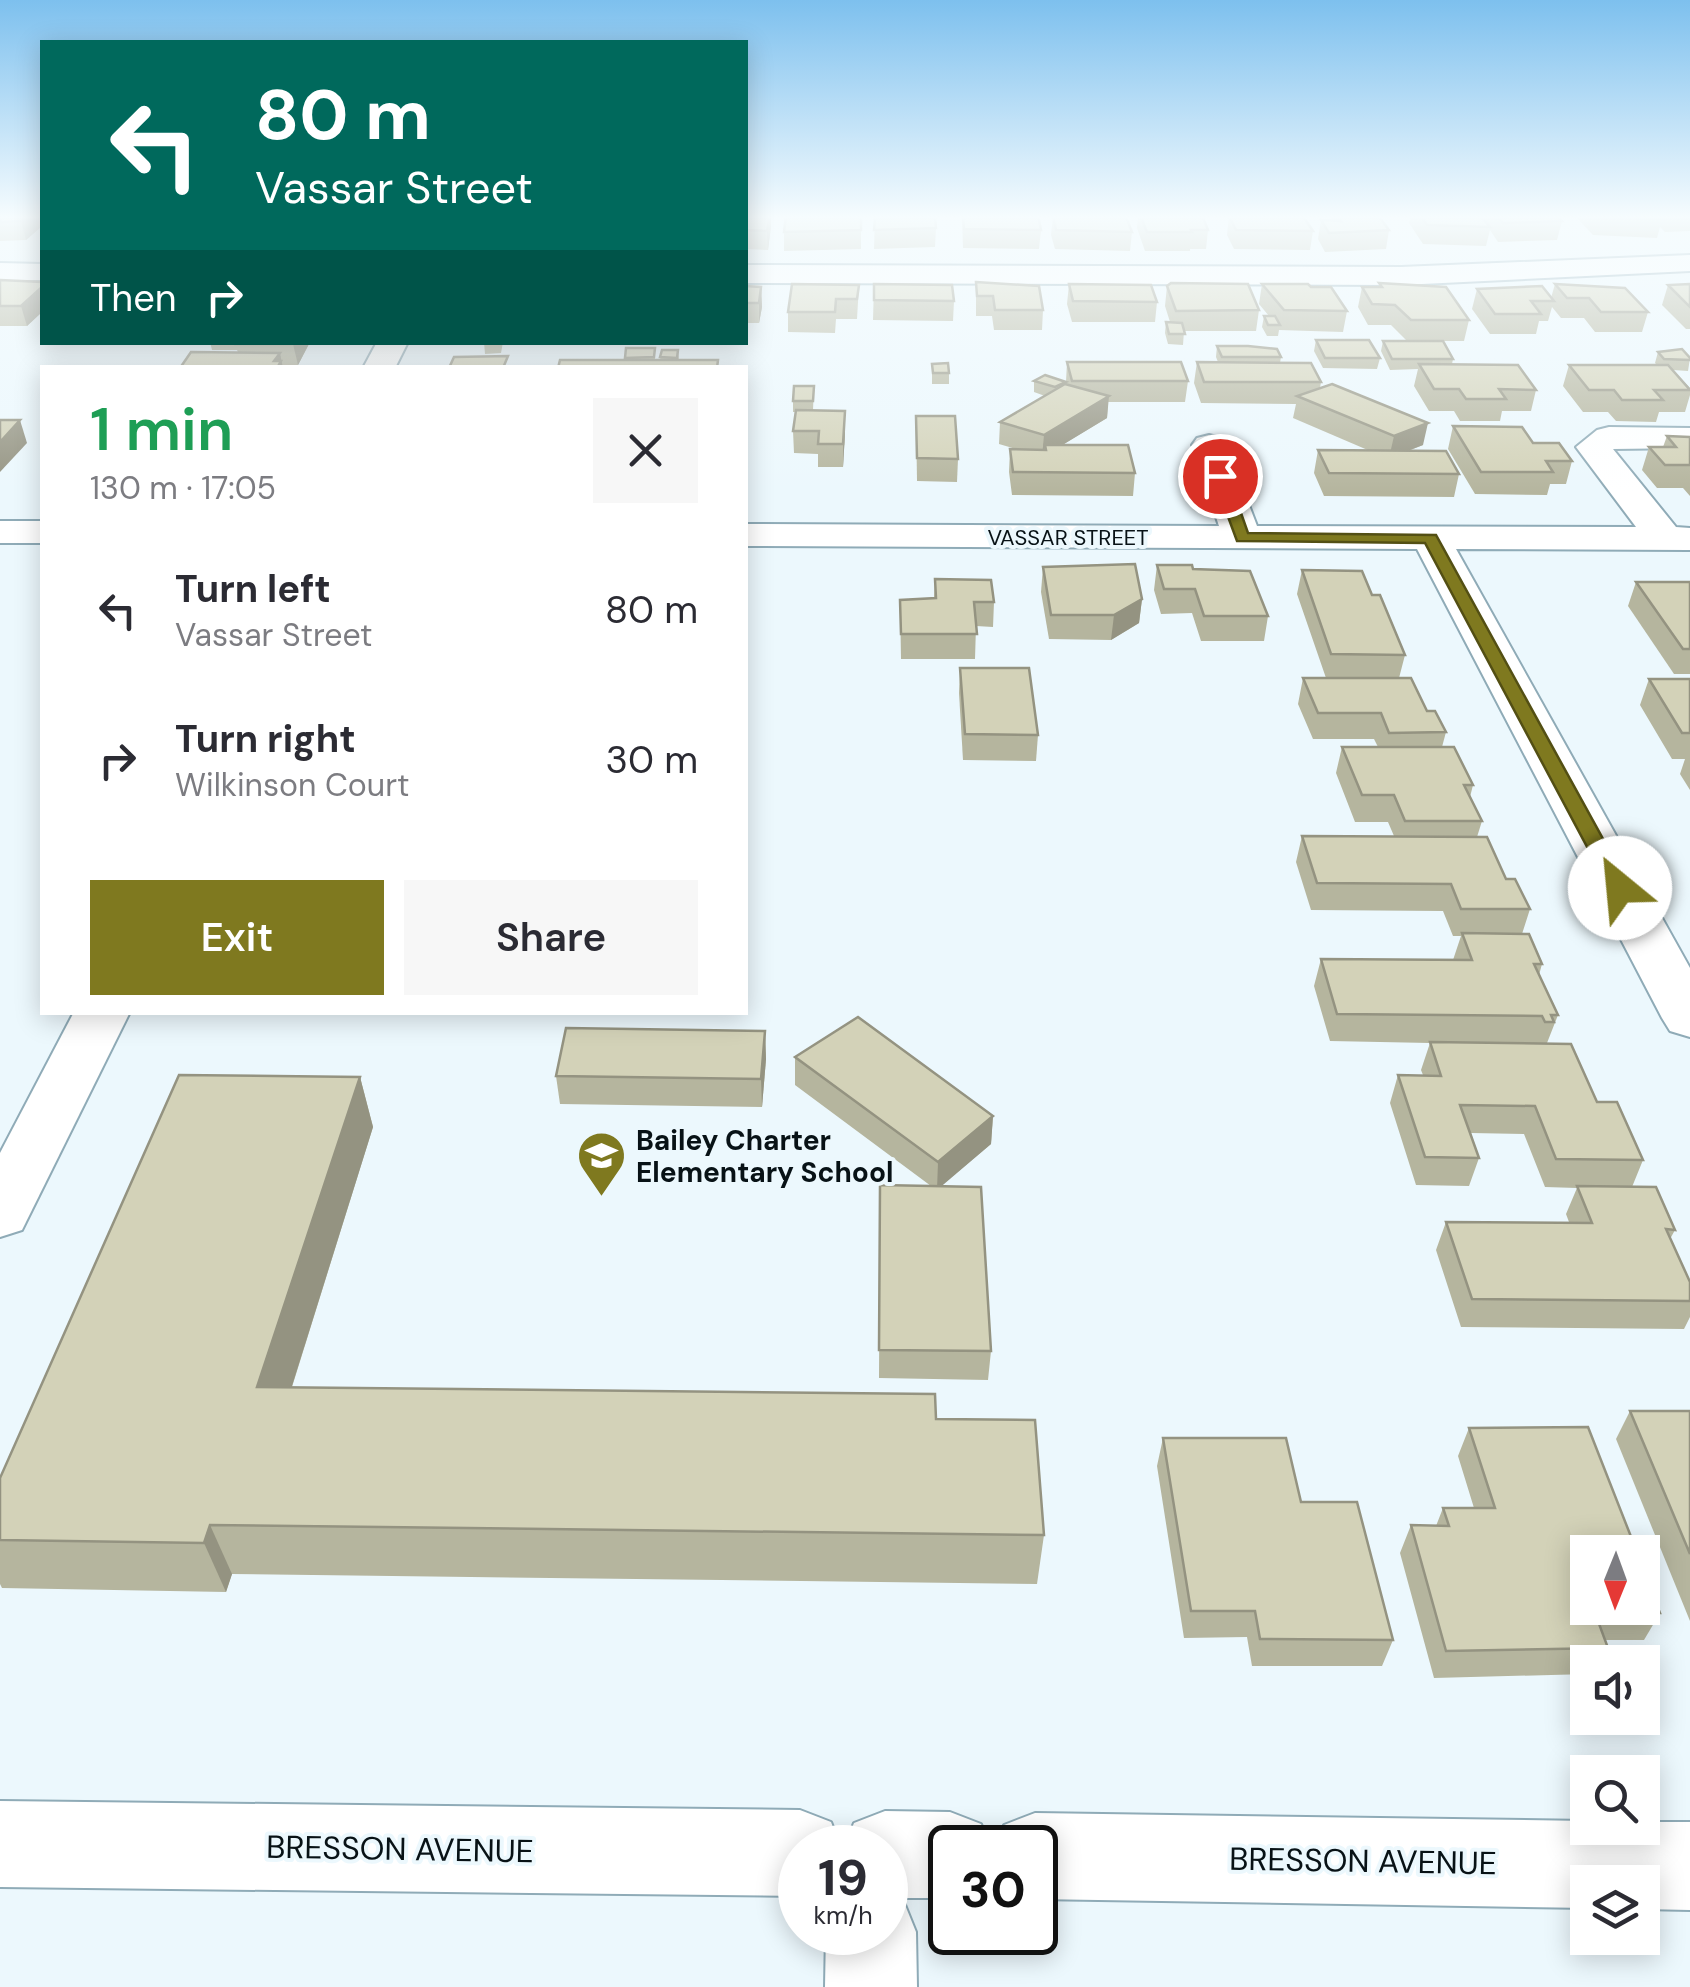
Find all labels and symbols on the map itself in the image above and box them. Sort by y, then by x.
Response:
pin [1178,434,1263,519]
street label: VASSAR STREET [987,523,1149,552]
position arrow [1568,836,1672,940]
place label: Bailey Charter Elementary School [636,1122,893,1191]
school or university icon: Bailey Charter Elementary School [575,1130,627,1198]
north arrow [1570,1535,1660,1625]
speed limit sign: 30 [928,1825,1058,1955]
street label: BRESSON AVENUE [266,1826,534,1872]
street label: BRESSON AVENUE [1229,1838,1497,1884]

